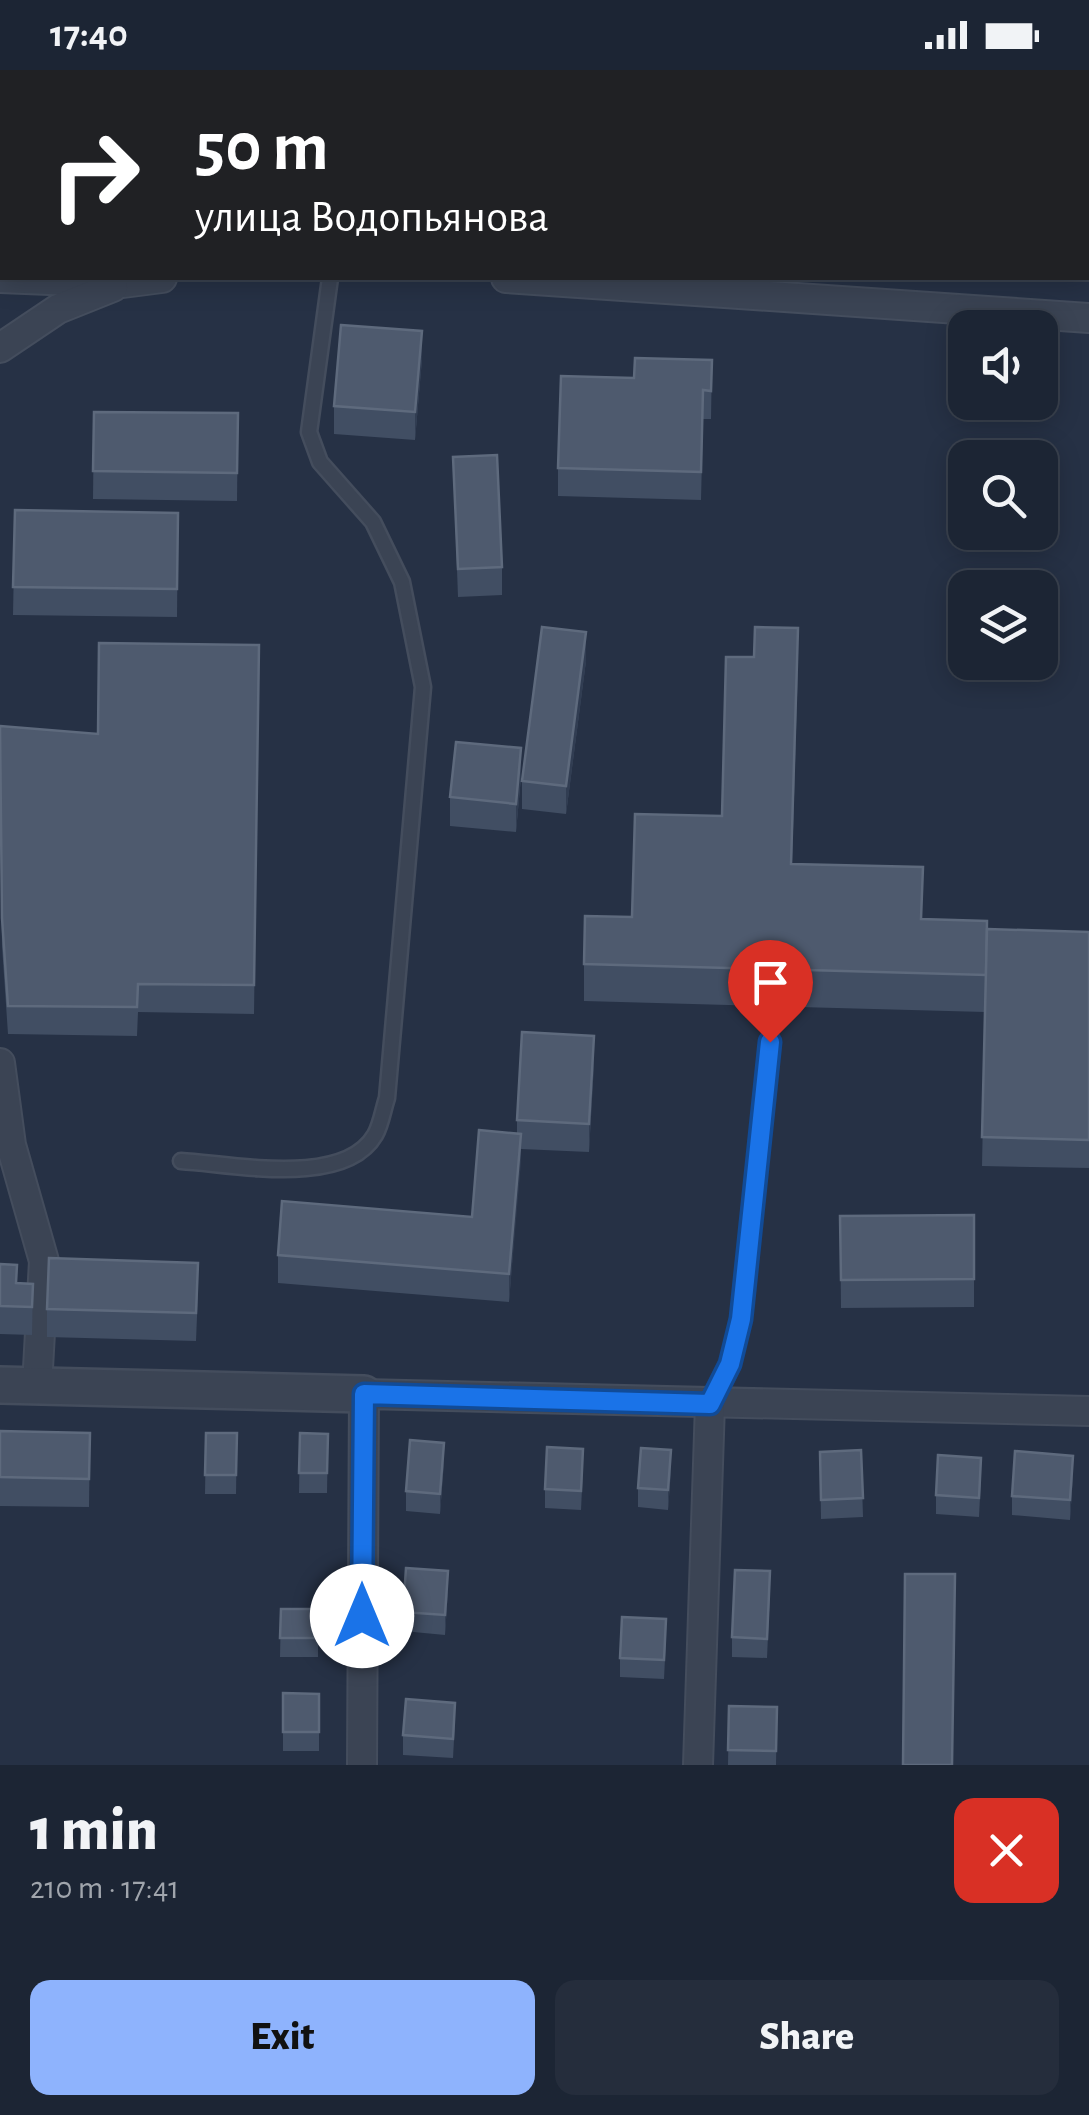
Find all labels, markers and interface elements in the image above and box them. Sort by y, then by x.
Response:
text: 17:40 [50,16,128,54]
icon: right [30,110,160,240]
text: 50 m [195,113,329,183]
text: улица Водопьянова [195,195,549,240]
map controls [948,310,1058,680]
button: sound [948,310,1058,420]
button: search [948,440,1058,550]
button: layers [948,570,1058,680]
pin [728,940,813,1043]
icon: arrive [743,955,798,1010]
position arrow [310,1564,414,1668]
button: close [954,1798,1059,1903]
text: 1 min [30,1801,158,1861]
text: 210 m · 17:41 [30,1872,179,1904]
button: Exit [30,1980,535,2095]
button: Share [555,1980,1059,2095]

